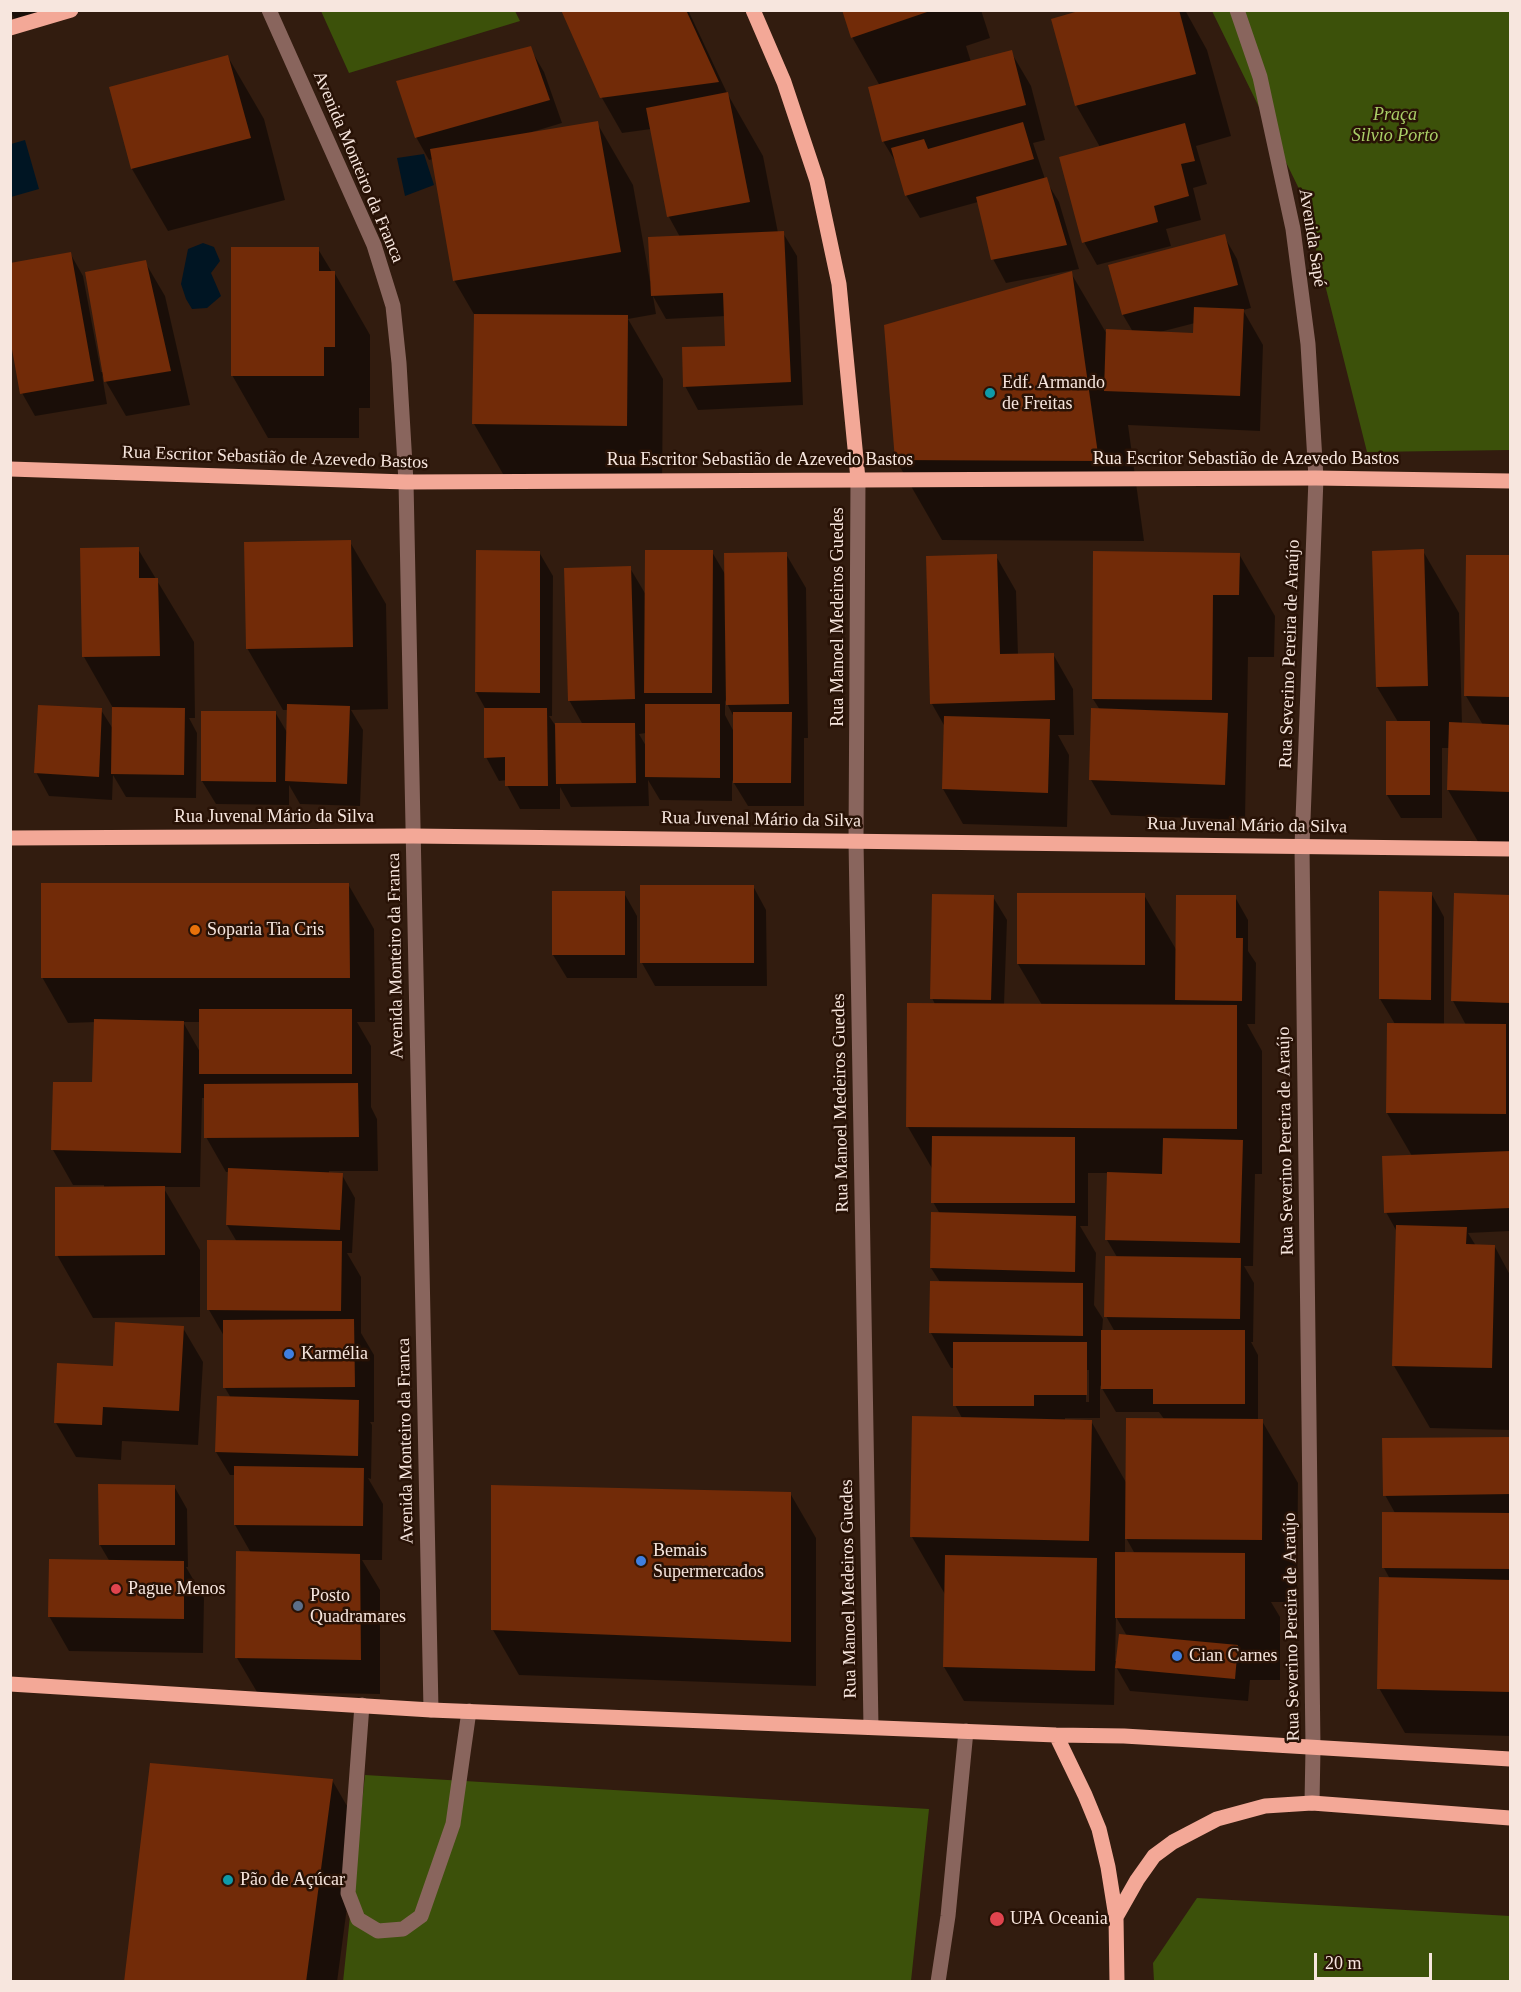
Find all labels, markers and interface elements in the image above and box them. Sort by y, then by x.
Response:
street label: Avenida Monteiro da Franca [308,68,408,266]
park label: Praça Silvio Porto [1352,104,1438,146]
street label: Avenida Sapé [1294,187,1330,289]
place label: Edf. Armando de Freitas [1002,372,1105,415]
marker: Edf. Armando de Freitas [983,386,997,400]
street label: Rua Escritor Sebastião de Azevedo Bastos [122,442,428,474]
street label: Rua Escritor Sebastião de Azevedo Bastos [1093,448,1399,470]
street label: Rua Escritor Sebastião de Azevedo Bastos [607,449,913,471]
street label: Rua Manoel Medeiros Guedes [827,507,849,727]
street label: Rua Severino Pereira de Araújo [1275,539,1305,769]
street label: Rua Juvenal Mário da Silva [174,806,374,828]
street label: Rua Juvenal Mário da Silva [661,807,861,833]
street label: Rua Juvenal Mário da Silva [1147,813,1347,839]
street label: Avenida Monteiro da Franca [383,853,409,1059]
place label: Soparia Tia Cris [207,919,324,941]
marker: Soparia Tia Cris [188,923,202,937]
street label: Rua Manoel Medeiros Guedes [828,993,854,1213]
street label: Rua Severino Pereira de Araújo [1273,1026,1299,1256]
street label: Avenida Monteiro da Franca [393,1338,419,1544]
place label: Karmélia [301,1343,368,1365]
marker: Karmélia [282,1347,296,1361]
street label: Rua Manoel Medeiros Guedes [836,1479,862,1699]
street label: Rua Severino Pereira de Araújo [1279,1512,1305,1742]
place label: Bemais Supermercados [653,1540,764,1582]
marker: Bemais Supermercados [634,1554,648,1568]
place label: Pague Menos [128,1578,225,1600]
marker: Pague Menos [109,1582,123,1596]
place label: Posto Quadramares [310,1585,406,1628]
marker: Posto Quadramares [291,1599,305,1613]
place label: Cian Carnes [1189,1645,1277,1667]
marker: Cian Carnes [1170,1649,1184,1663]
place label: Pão de Açúcar [240,1869,345,1891]
marker: Pão de Açúcar [221,1873,235,1887]
place label: UPA Oceania [1010,1908,1108,1930]
marker: UPA Oceania [988,1910,1006,1928]
scale bar [1317,1941,1436,1979]
text: 20 m [1325,1953,1362,1973]

